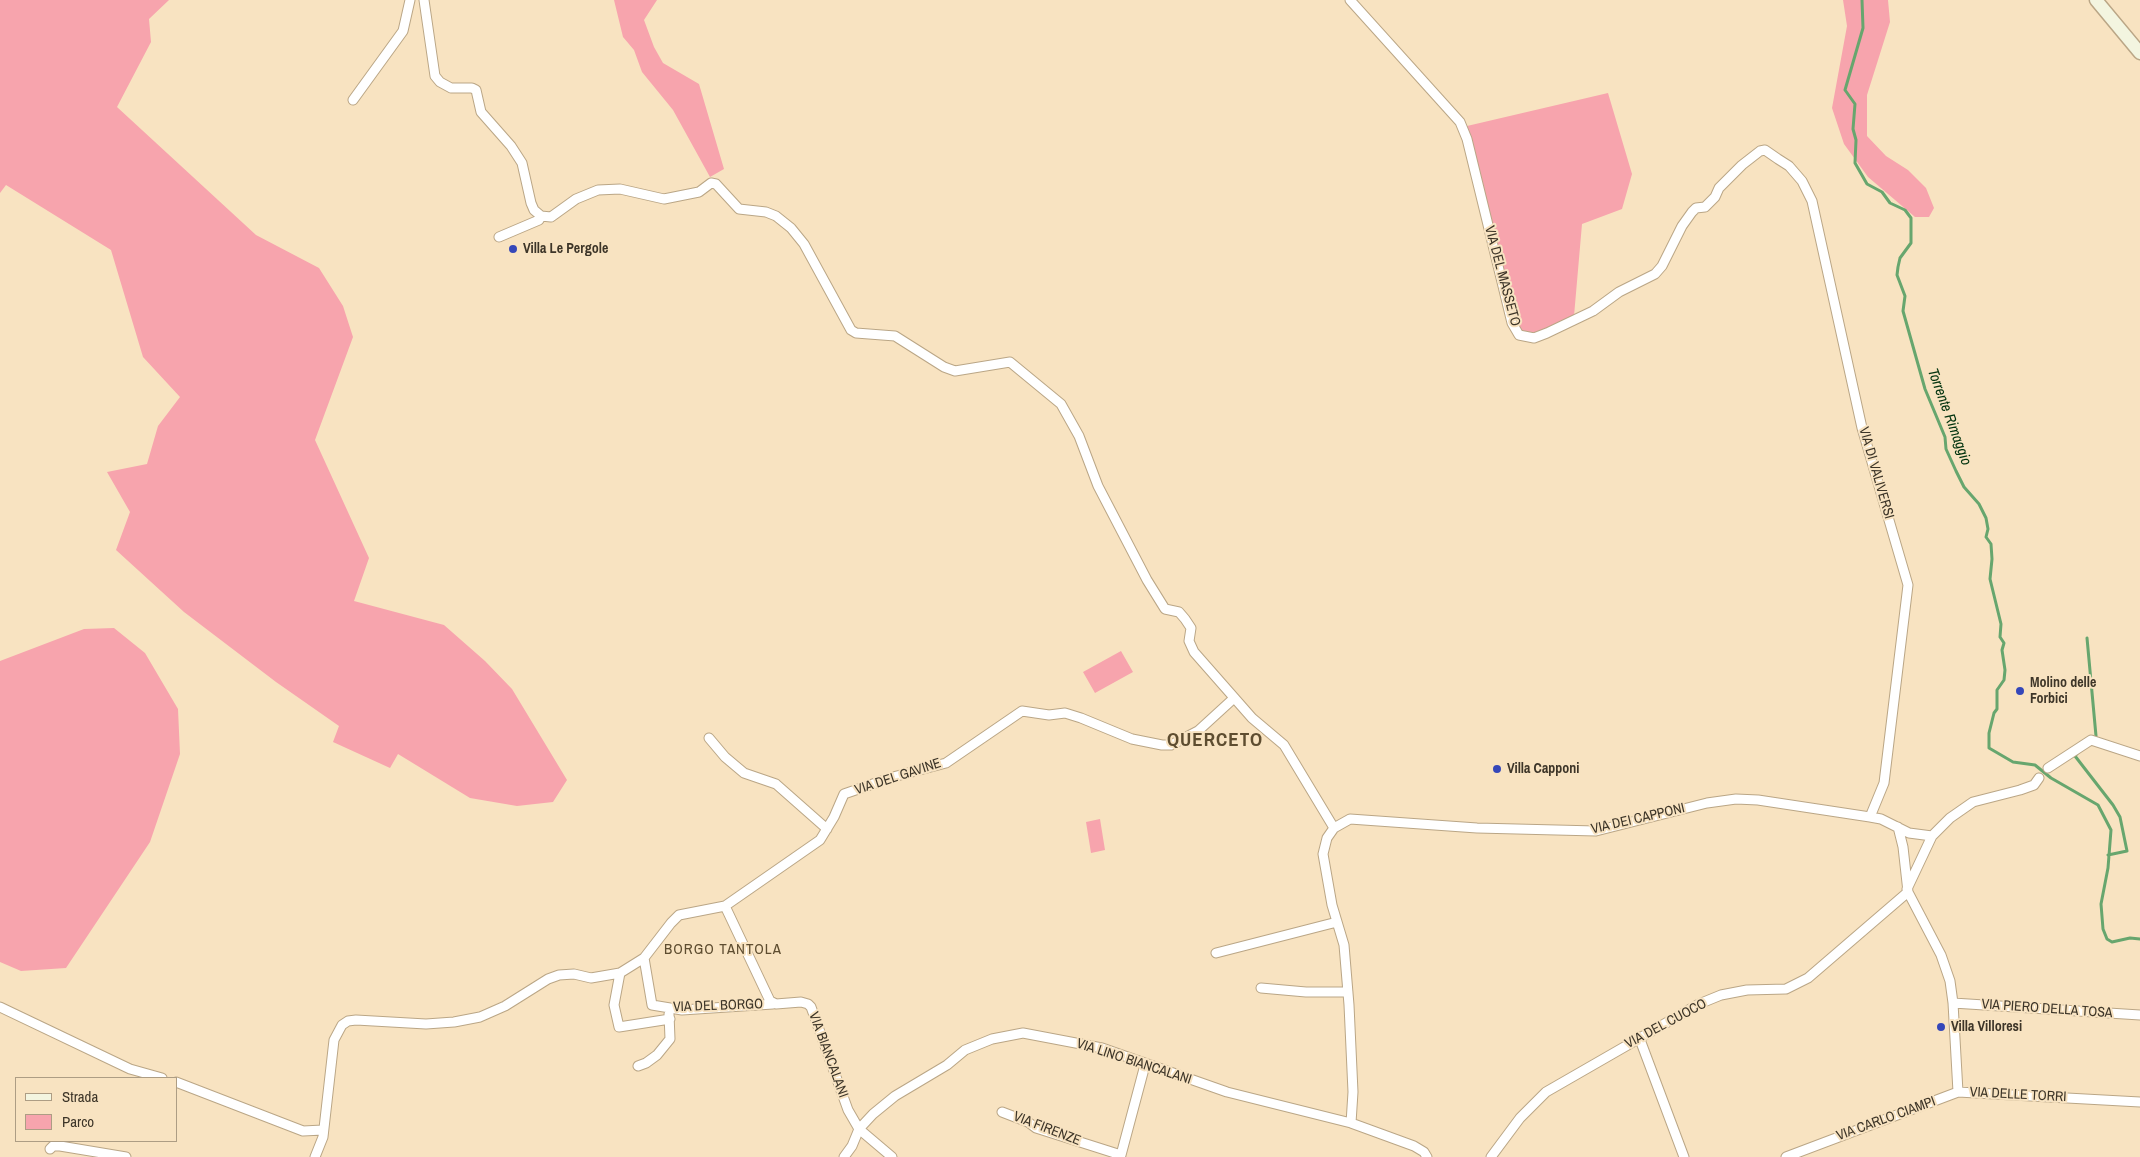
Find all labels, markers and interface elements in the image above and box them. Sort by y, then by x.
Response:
street label: VIA DEL MASSETO [1481,224,1523,328]
place label: Villa Le Pergole [523,241,608,257]
marker: Villa Le Pergole [507,243,519,255]
water label: Torrente Rimaggio [1923,366,1975,468]
street label: VIA DI VALIVERSI [1855,425,1897,521]
place label: Molino delle Forbici [2030,675,2096,708]
marker: Molino delle Forbici [2014,685,2026,697]
district label: QUERCETO [1166,730,1264,752]
street label: VIA DEL GAVINE [853,755,943,799]
place label: Villa Capponi [1507,761,1580,777]
marker: Villa Capponi [1491,763,1503,775]
street label: VIA DEI CAPPONI [1589,800,1687,838]
district label: BORGO TANTOLA [662,941,784,959]
street label: VIA DEL CUOCO [1622,995,1710,1053]
street label: VIA DEL BORGO [673,996,763,1016]
street label: VIA PIERO DELLA TOSA [1981,996,2113,1022]
street label: VIA BIANCALANI [805,1010,851,1100]
place label: Villa Villoresi [1951,1019,2022,1035]
marker: Villa Villoresi [1935,1021,1947,1033]
street label: VIA LINO BIANCALANI [1074,1035,1194,1089]
legend [15,1077,178,1142]
street label: VIA DELLE TORRI [1969,1084,2067,1106]
text: Strada [62,1086,98,1107]
street label: VIA CARLO CIAMPI [1834,1093,1938,1145]
street label: VIA FIRENZE [1011,1108,1083,1150]
text: Parco [62,1111,94,1132]

